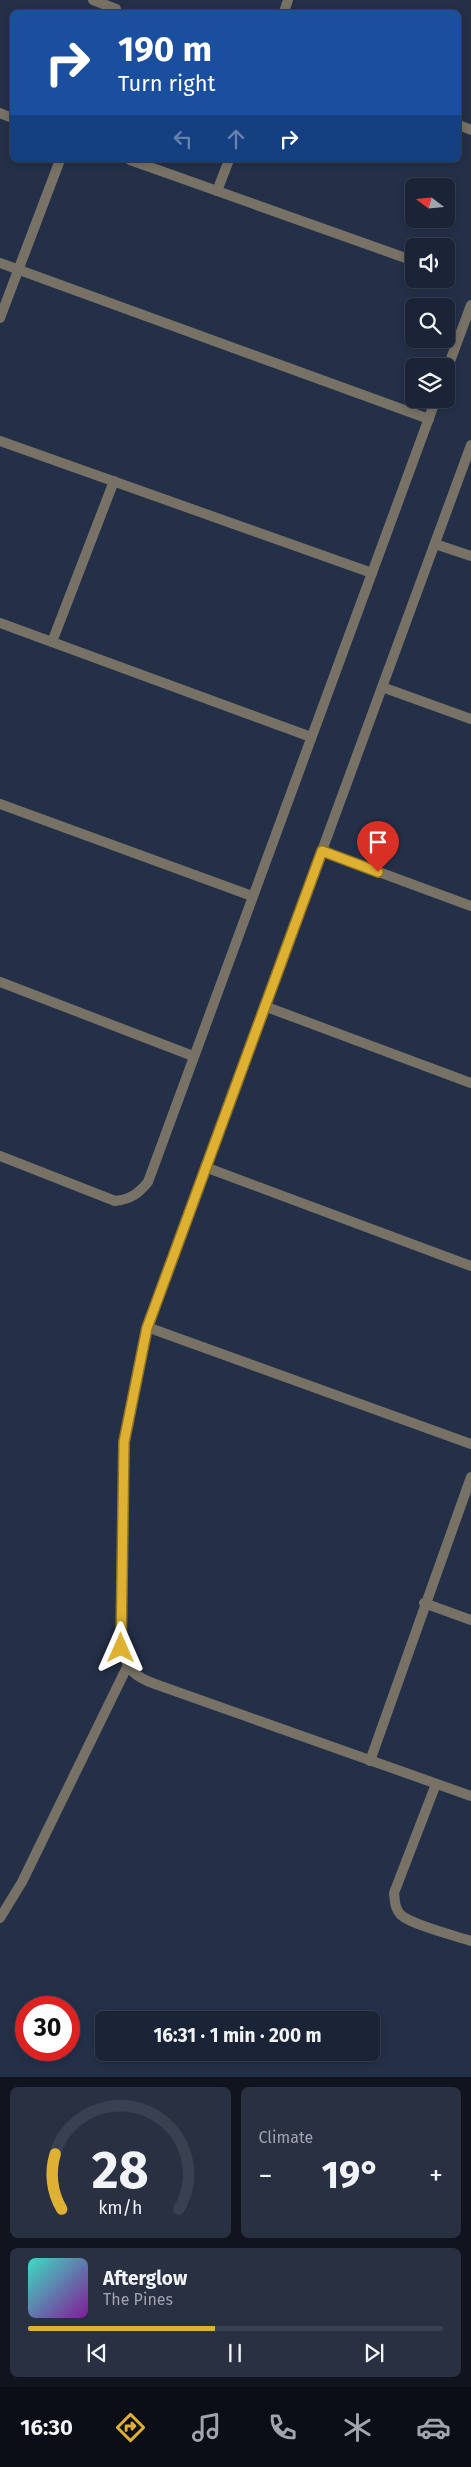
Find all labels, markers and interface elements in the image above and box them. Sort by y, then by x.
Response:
text: 190 m [118,28,212,70]
icon: right [35,30,100,95]
text: Turn right [118,70,215,97]
icon: left [169,125,197,153]
icon: ahead [222,125,250,153]
icon: right [275,125,303,153]
north arrow [405,178,455,228]
map controls [405,178,455,408]
button: sound [405,238,455,288]
button: search [405,298,455,348]
button: layers [405,358,455,408]
pin [357,821,399,872]
icon: arrive [364,828,392,856]
position arrow [94,1621,146,1673]
speed limit sign: 30 [15,1996,80,2061]
text: 16:31 · 1 min · 200 m [153,2024,322,2047]
text: Climate [259,2128,313,2147]
text: 28 [92,2139,149,2202]
text: 19° [321,2152,380,2198]
text: − [259,2159,273,2192]
text: + [429,2159,443,2192]
text: km/h [98,2197,142,2219]
text: Afterglow [103,2267,187,2290]
text: The Pines [103,2290,173,2309]
icon: previous [83,2339,111,2367]
icon: pause [221,2339,249,2367]
icon: next [360,2339,388,2367]
icon: directions [113,2410,148,2445]
icon: music [189,2410,224,2445]
icon: phone [265,2410,300,2445]
icon: climate [340,2410,375,2445]
icon: car [416,2410,451,2445]
text: 16:30 [20,2414,73,2441]

